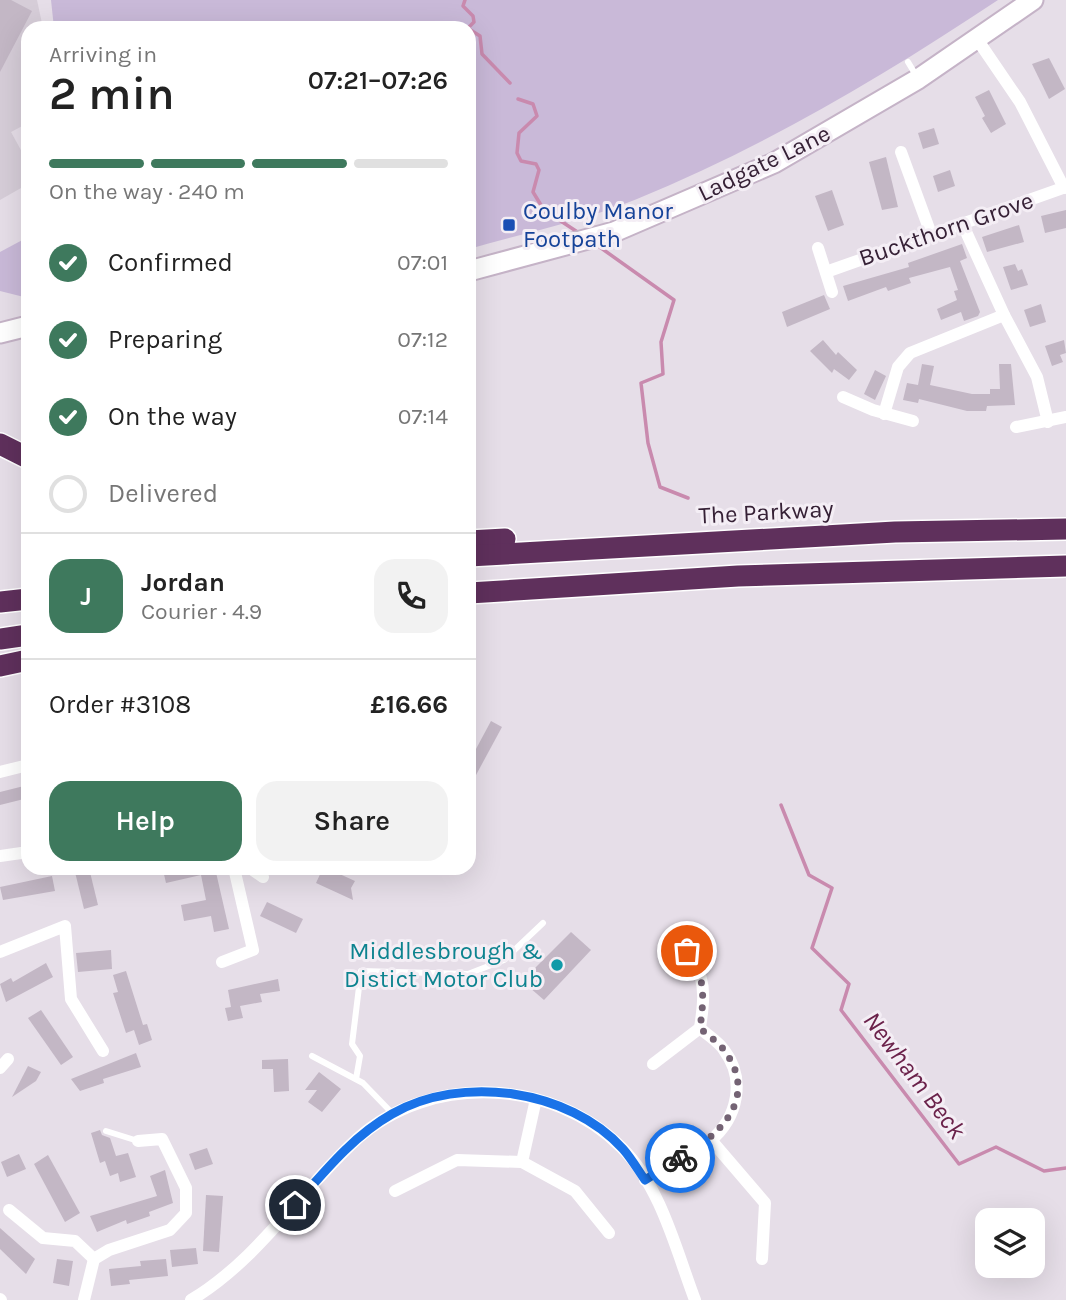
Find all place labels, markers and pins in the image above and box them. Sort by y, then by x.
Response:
place label: Coulby Manor Footpath [523,197,673,253]
marker: Coulby Manor Footpath [501,217,517,233]
pin [657,921,717,981]
place label: Middlesbrough & Distict Motor Club [344,937,543,993]
marker: Middlesbrough & Distict Motor Club [549,957,565,973]
pin [265,1175,325,1235]

